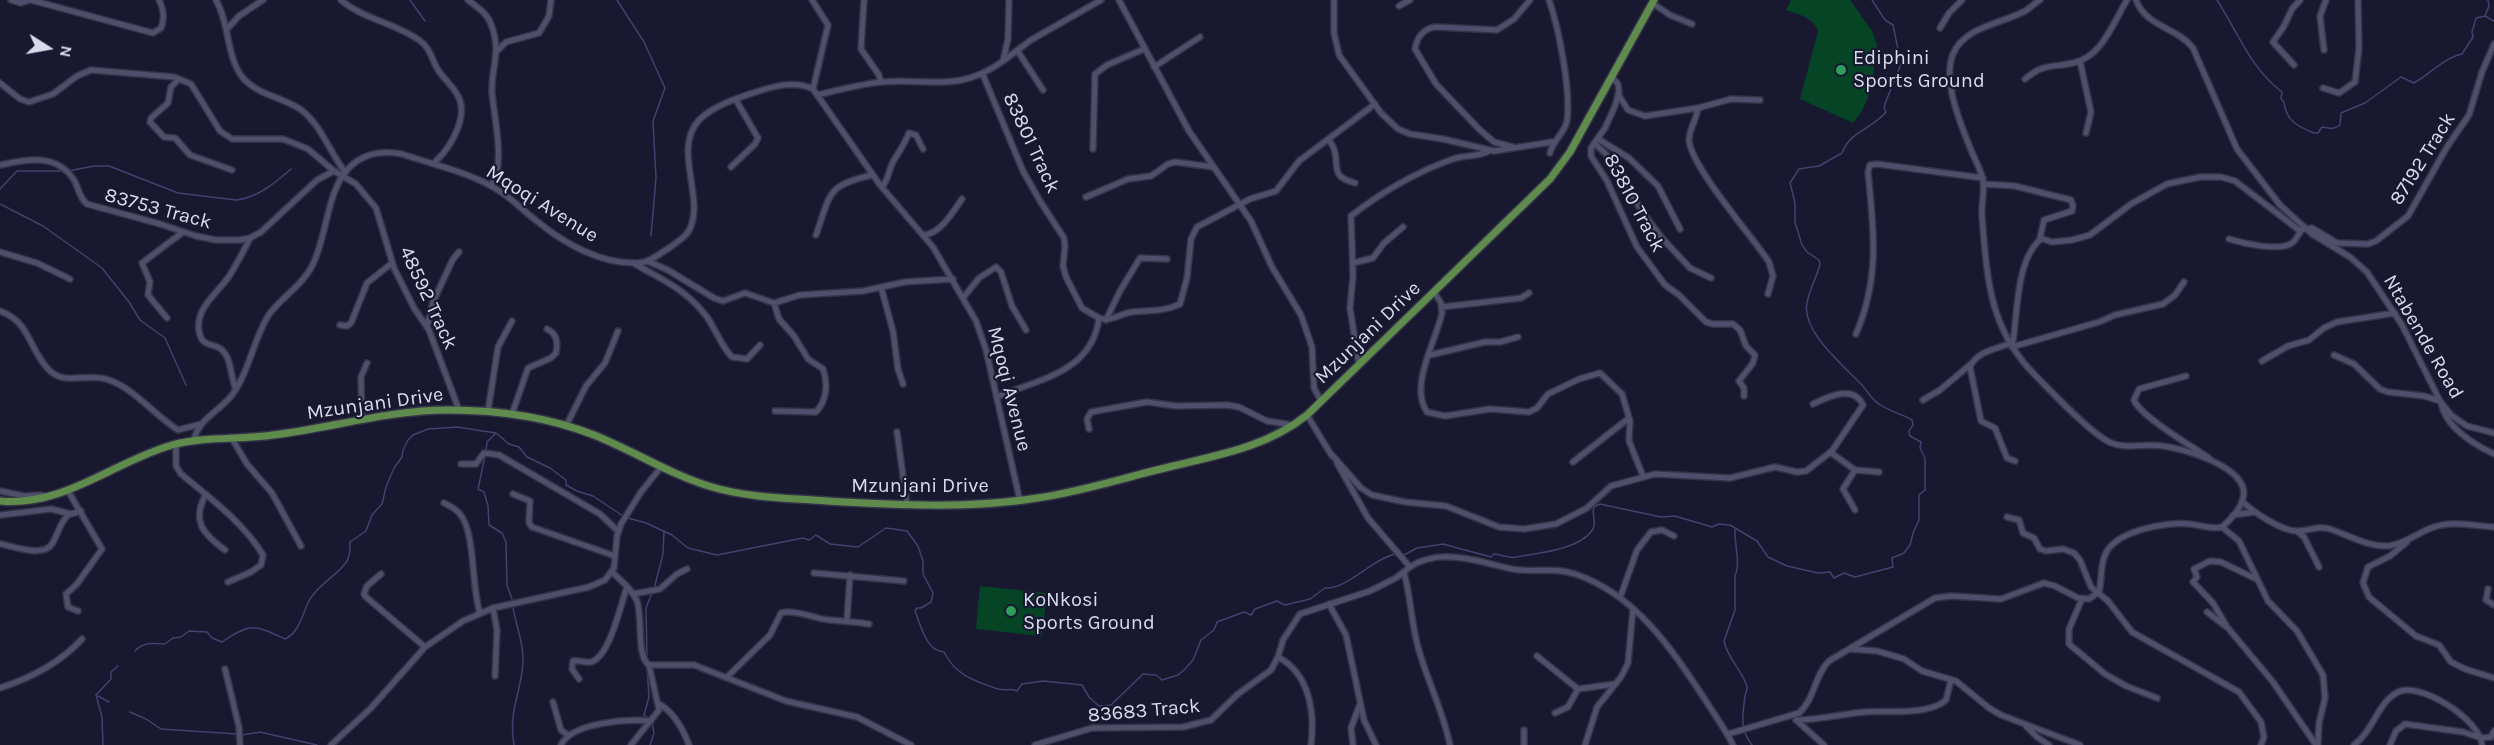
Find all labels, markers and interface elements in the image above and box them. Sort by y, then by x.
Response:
north arrow [18,18,78,78]
text: N [56,44,77,59]
place label: Ediphini Sports Ground [1853,46,1985,93]
marker: Ediphini Sports Ground [1834,63,1848,77]
street label: 83801 Track [997,89,1065,197]
street label: 87192 Track [2385,108,2461,210]
street label: 83810 Track [1598,150,1670,256]
street label: Mqoqi Avenue [481,160,603,248]
street label: 83753 Track [102,183,214,235]
street label: 48592 Track [394,243,462,353]
street label: Ntabende Road [2378,271,2468,403]
street label: Mzunjani Drive [1310,277,1426,389]
street label: Mqoqi Avenue [982,324,1036,454]
street label: Mzunjani Drive [305,383,445,425]
street label: Mzunjani Drive [851,474,989,498]
place label: KoNkosi Sports Ground [1023,588,1155,635]
marker: KoNkosi Sports Ground [1004,604,1018,618]
street label: 83683 Track [1087,694,1201,728]

